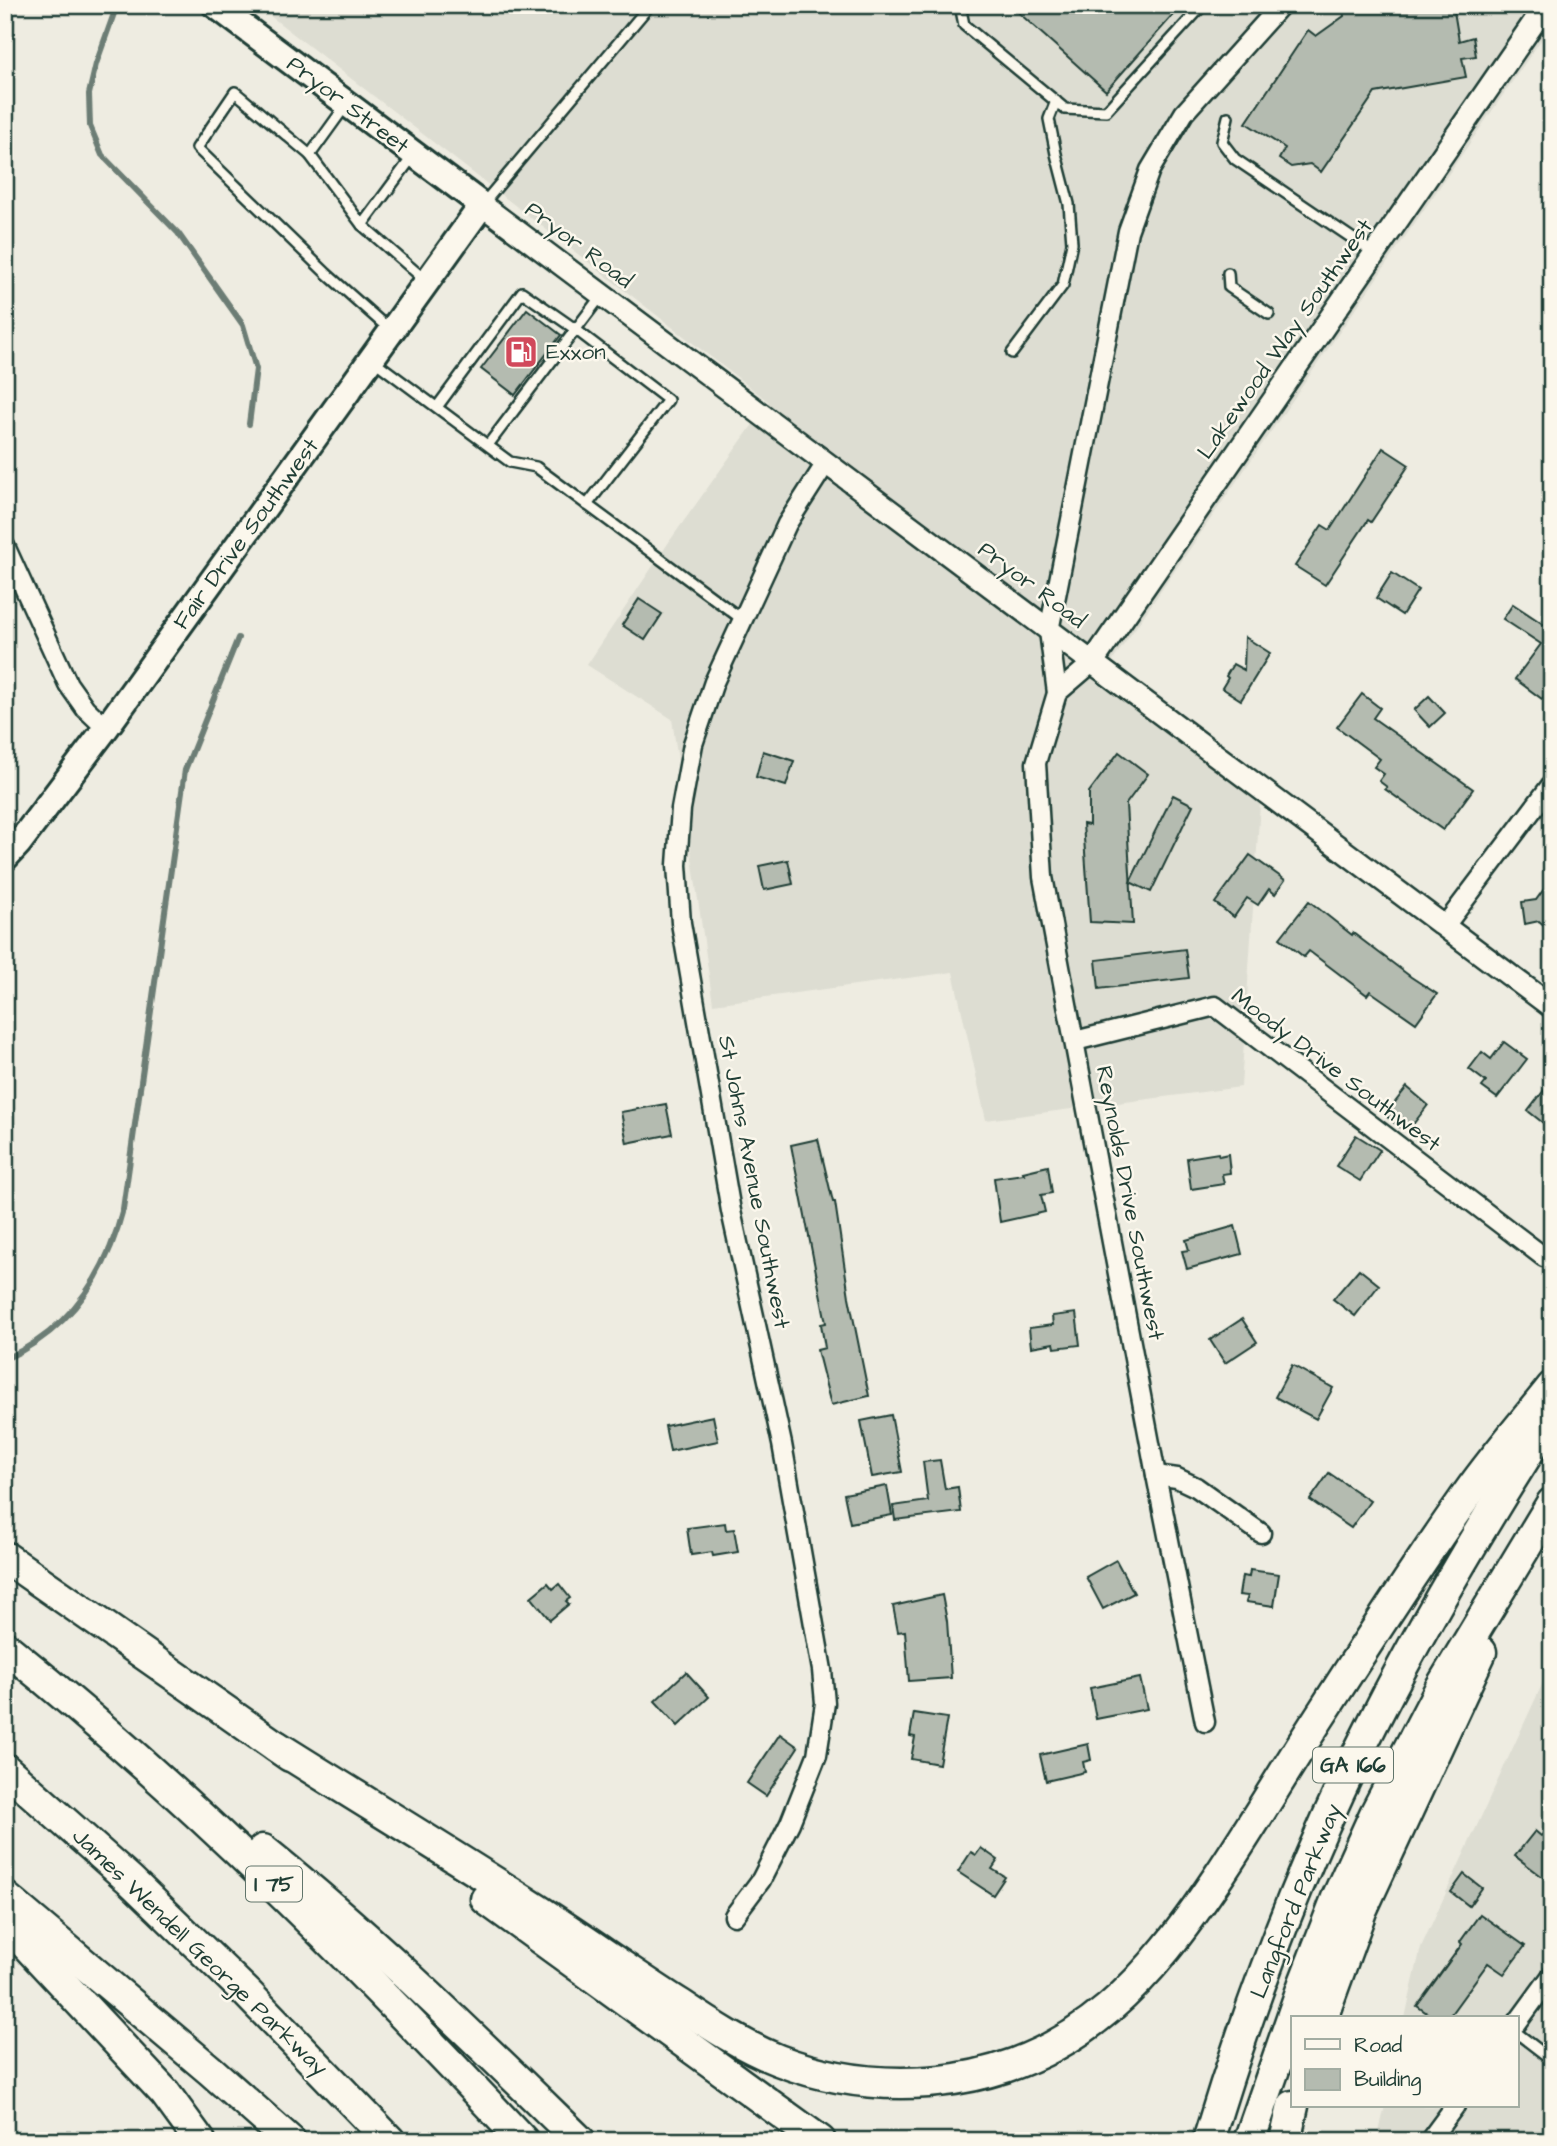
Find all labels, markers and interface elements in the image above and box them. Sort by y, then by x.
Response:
street label: Pryor Street [280,48,416,163]
street label: Pryor Road [518,194,640,297]
street label: Lakewood Way Southwest [1190,212,1382,466]
fuel station icon: Exxon [502,333,540,371]
place label: Exxon [546,336,606,368]
street label: Fair Drive Southwest [166,431,327,636]
street label: Pryor Road [971,534,1093,637]
street label: Moody Drive Southwest [1224,980,1448,1161]
street label: St Johns Avenue Southwest [710,1033,798,1332]
street label: Reynolds Drive Southwest [1087,1063,1172,1344]
road number: GA 166 [1313,1748,1393,1782]
street label: Langford Parkway [1242,1799,1351,2004]
street label: James Wendell George Parkway [64,1821,335,2084]
road number: I 75 [246,1867,302,1902]
legend [1291,2016,1518,2108]
text: Road [1354,2031,1402,2060]
text: Building [1354,2065,1422,2096]

